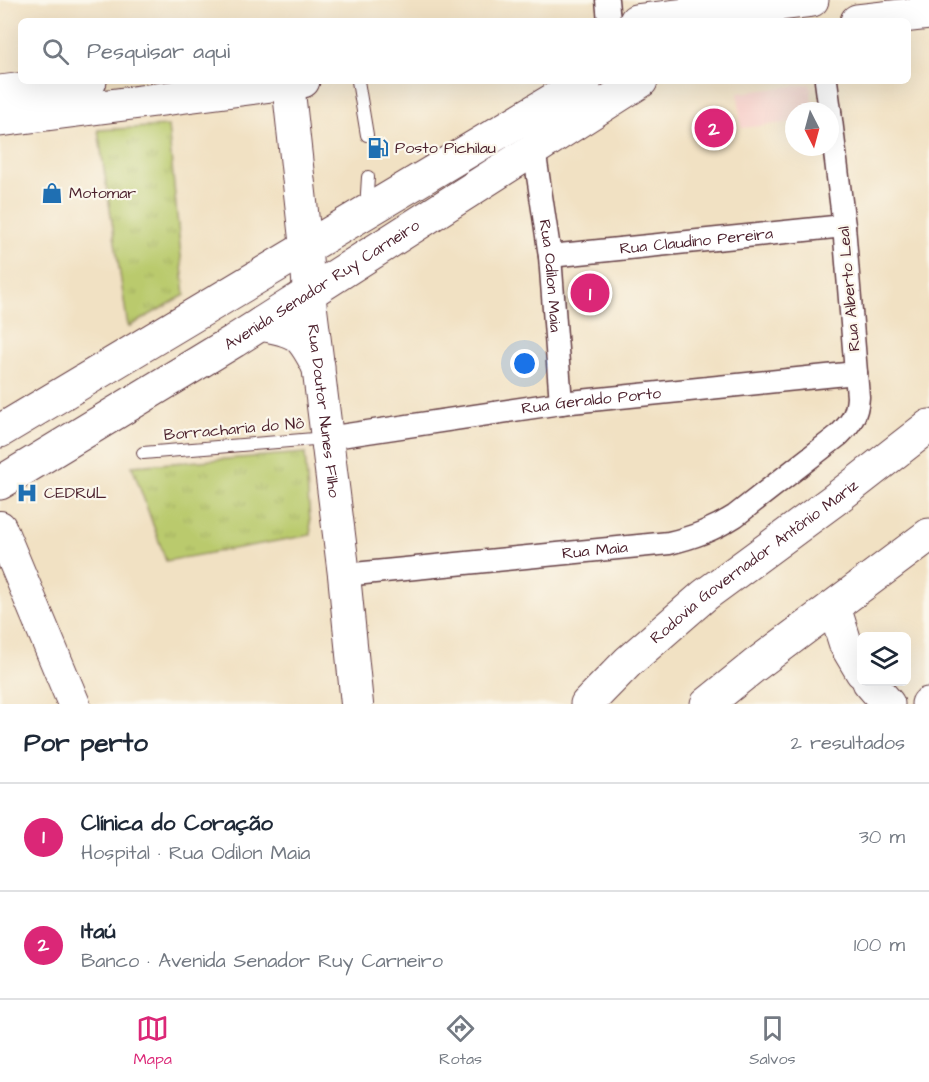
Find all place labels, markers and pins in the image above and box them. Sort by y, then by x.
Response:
pin: 2 [694,106,734,150]
fuel station icon: Posto Pichilau [366,136,390,160]
place label: Posto Pichilau [395,137,496,159]
shop icon: Motomar [40,181,64,205]
place label: Motomar [69,182,136,204]
pin: 1 [570,270,610,316]
hospital icon: CEDRUL [15,481,39,505]
place label: CEDRUL [44,482,107,504]

